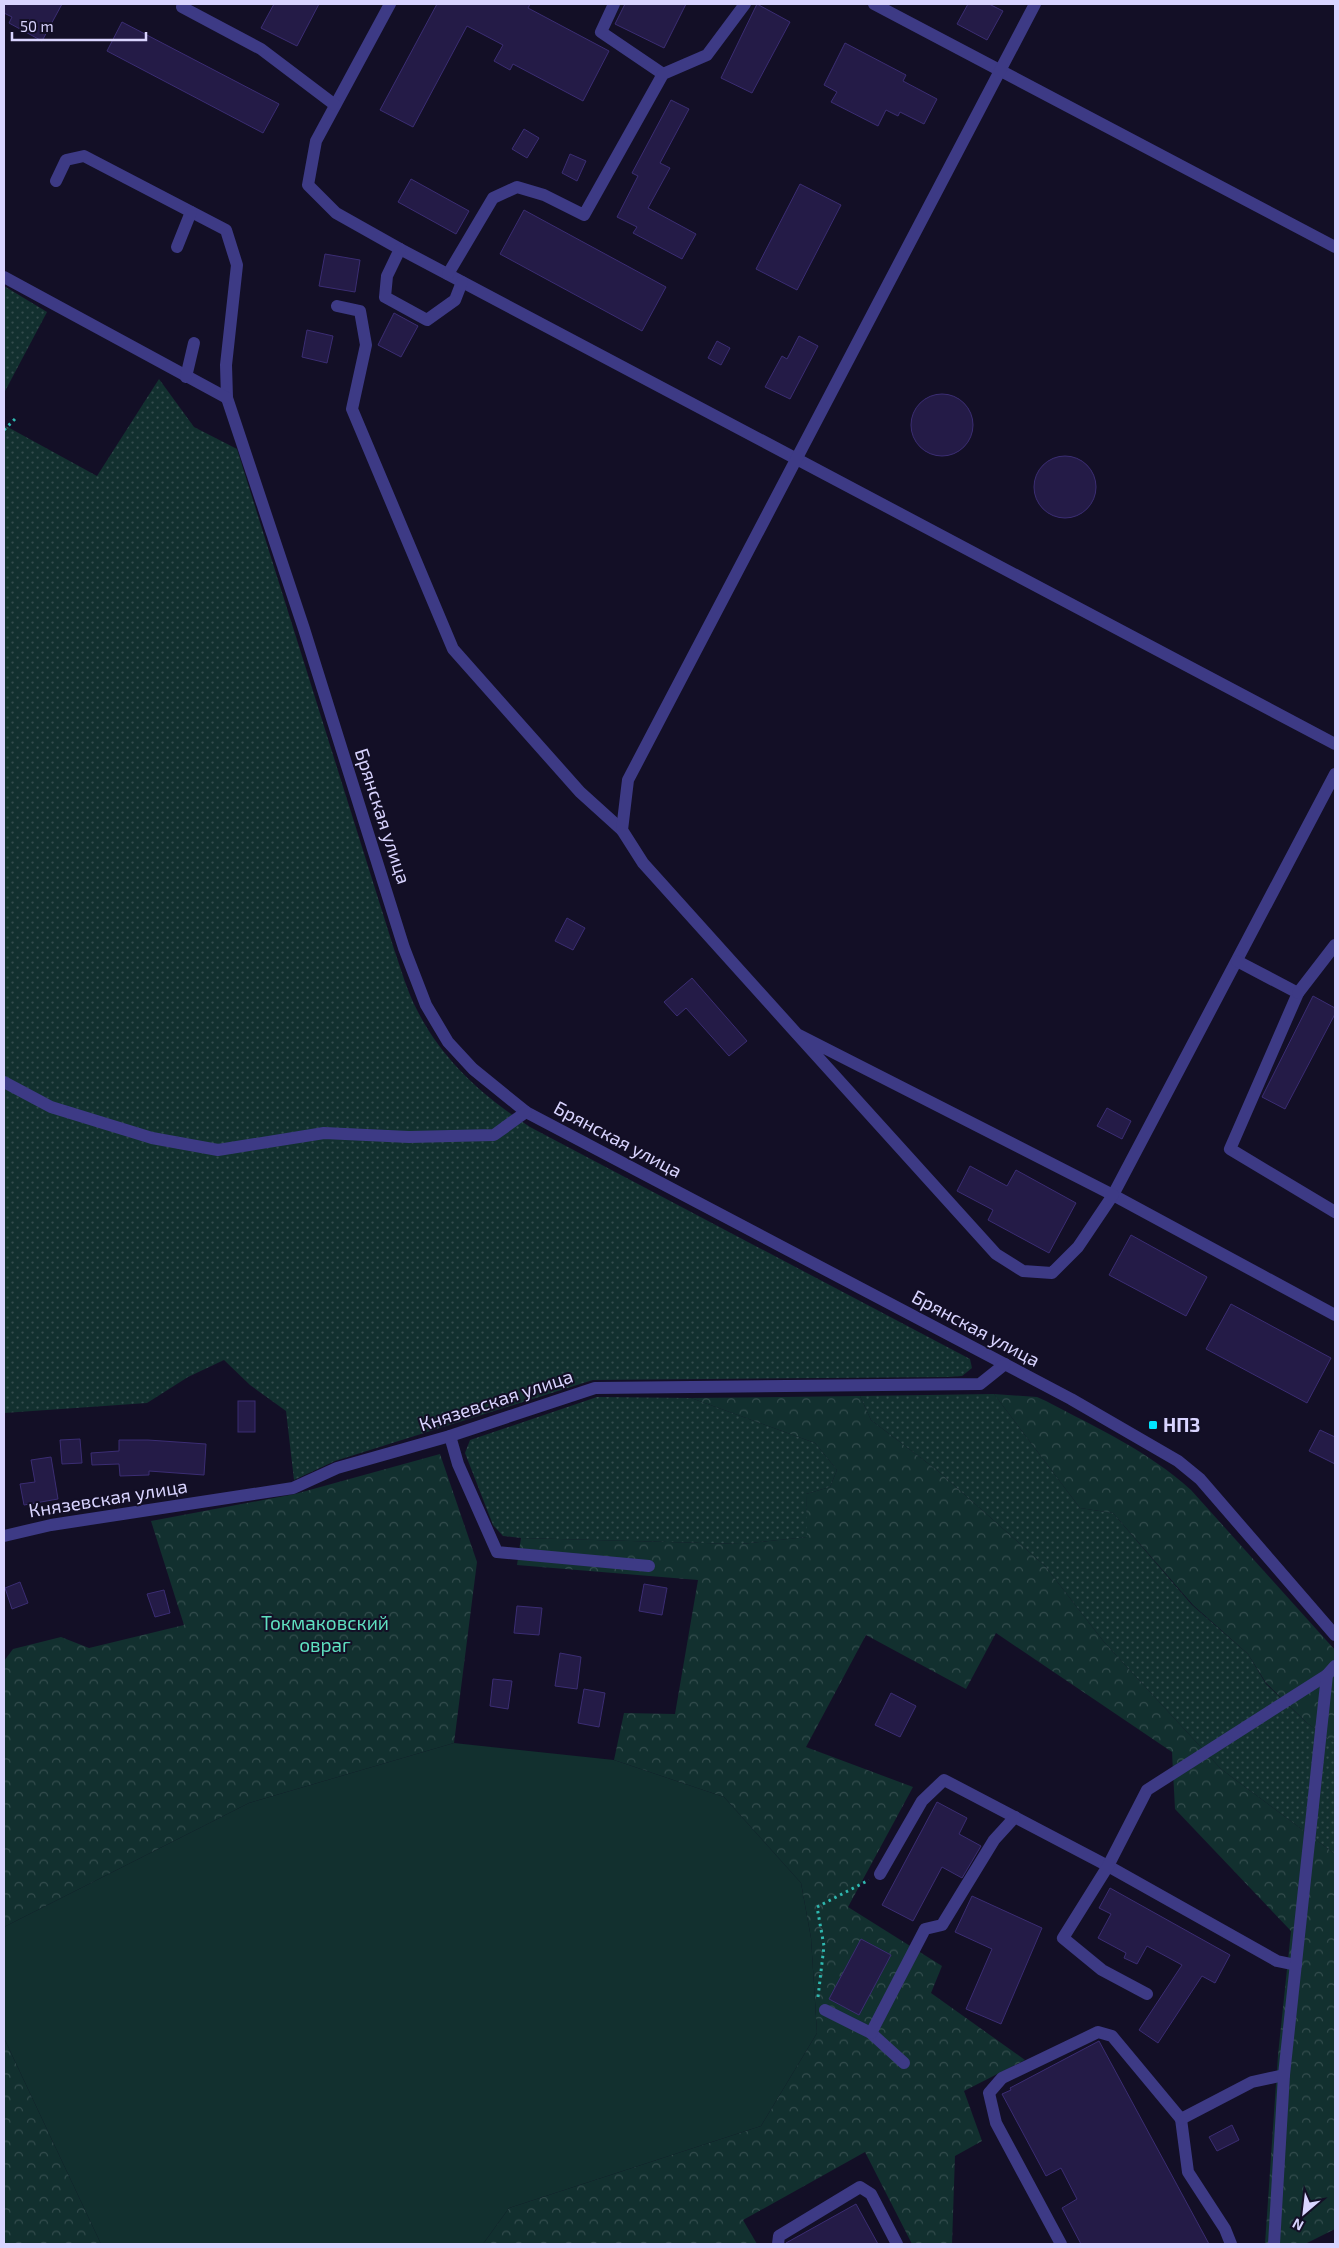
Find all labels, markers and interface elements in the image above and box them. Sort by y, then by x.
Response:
scale bar [12,10,146,42]
text: 50 m [20,17,54,35]
street label: Брянская улица [350,745,416,887]
street label: Брянская улица [550,1095,686,1183]
street label: Брянская улица [908,1284,1044,1372]
street label: Князевская улица [416,1364,576,1436]
place label: НПЗ [1163,1413,1200,1436]
marker: НПЗ [1147,1419,1159,1431]
street label: Князевская улица [27,1474,189,1522]
park label: Токмаковский овраг [261,1611,389,1656]
north arrow [1279,2188,1329,2238]
text: N [1289,2215,1306,2235]

